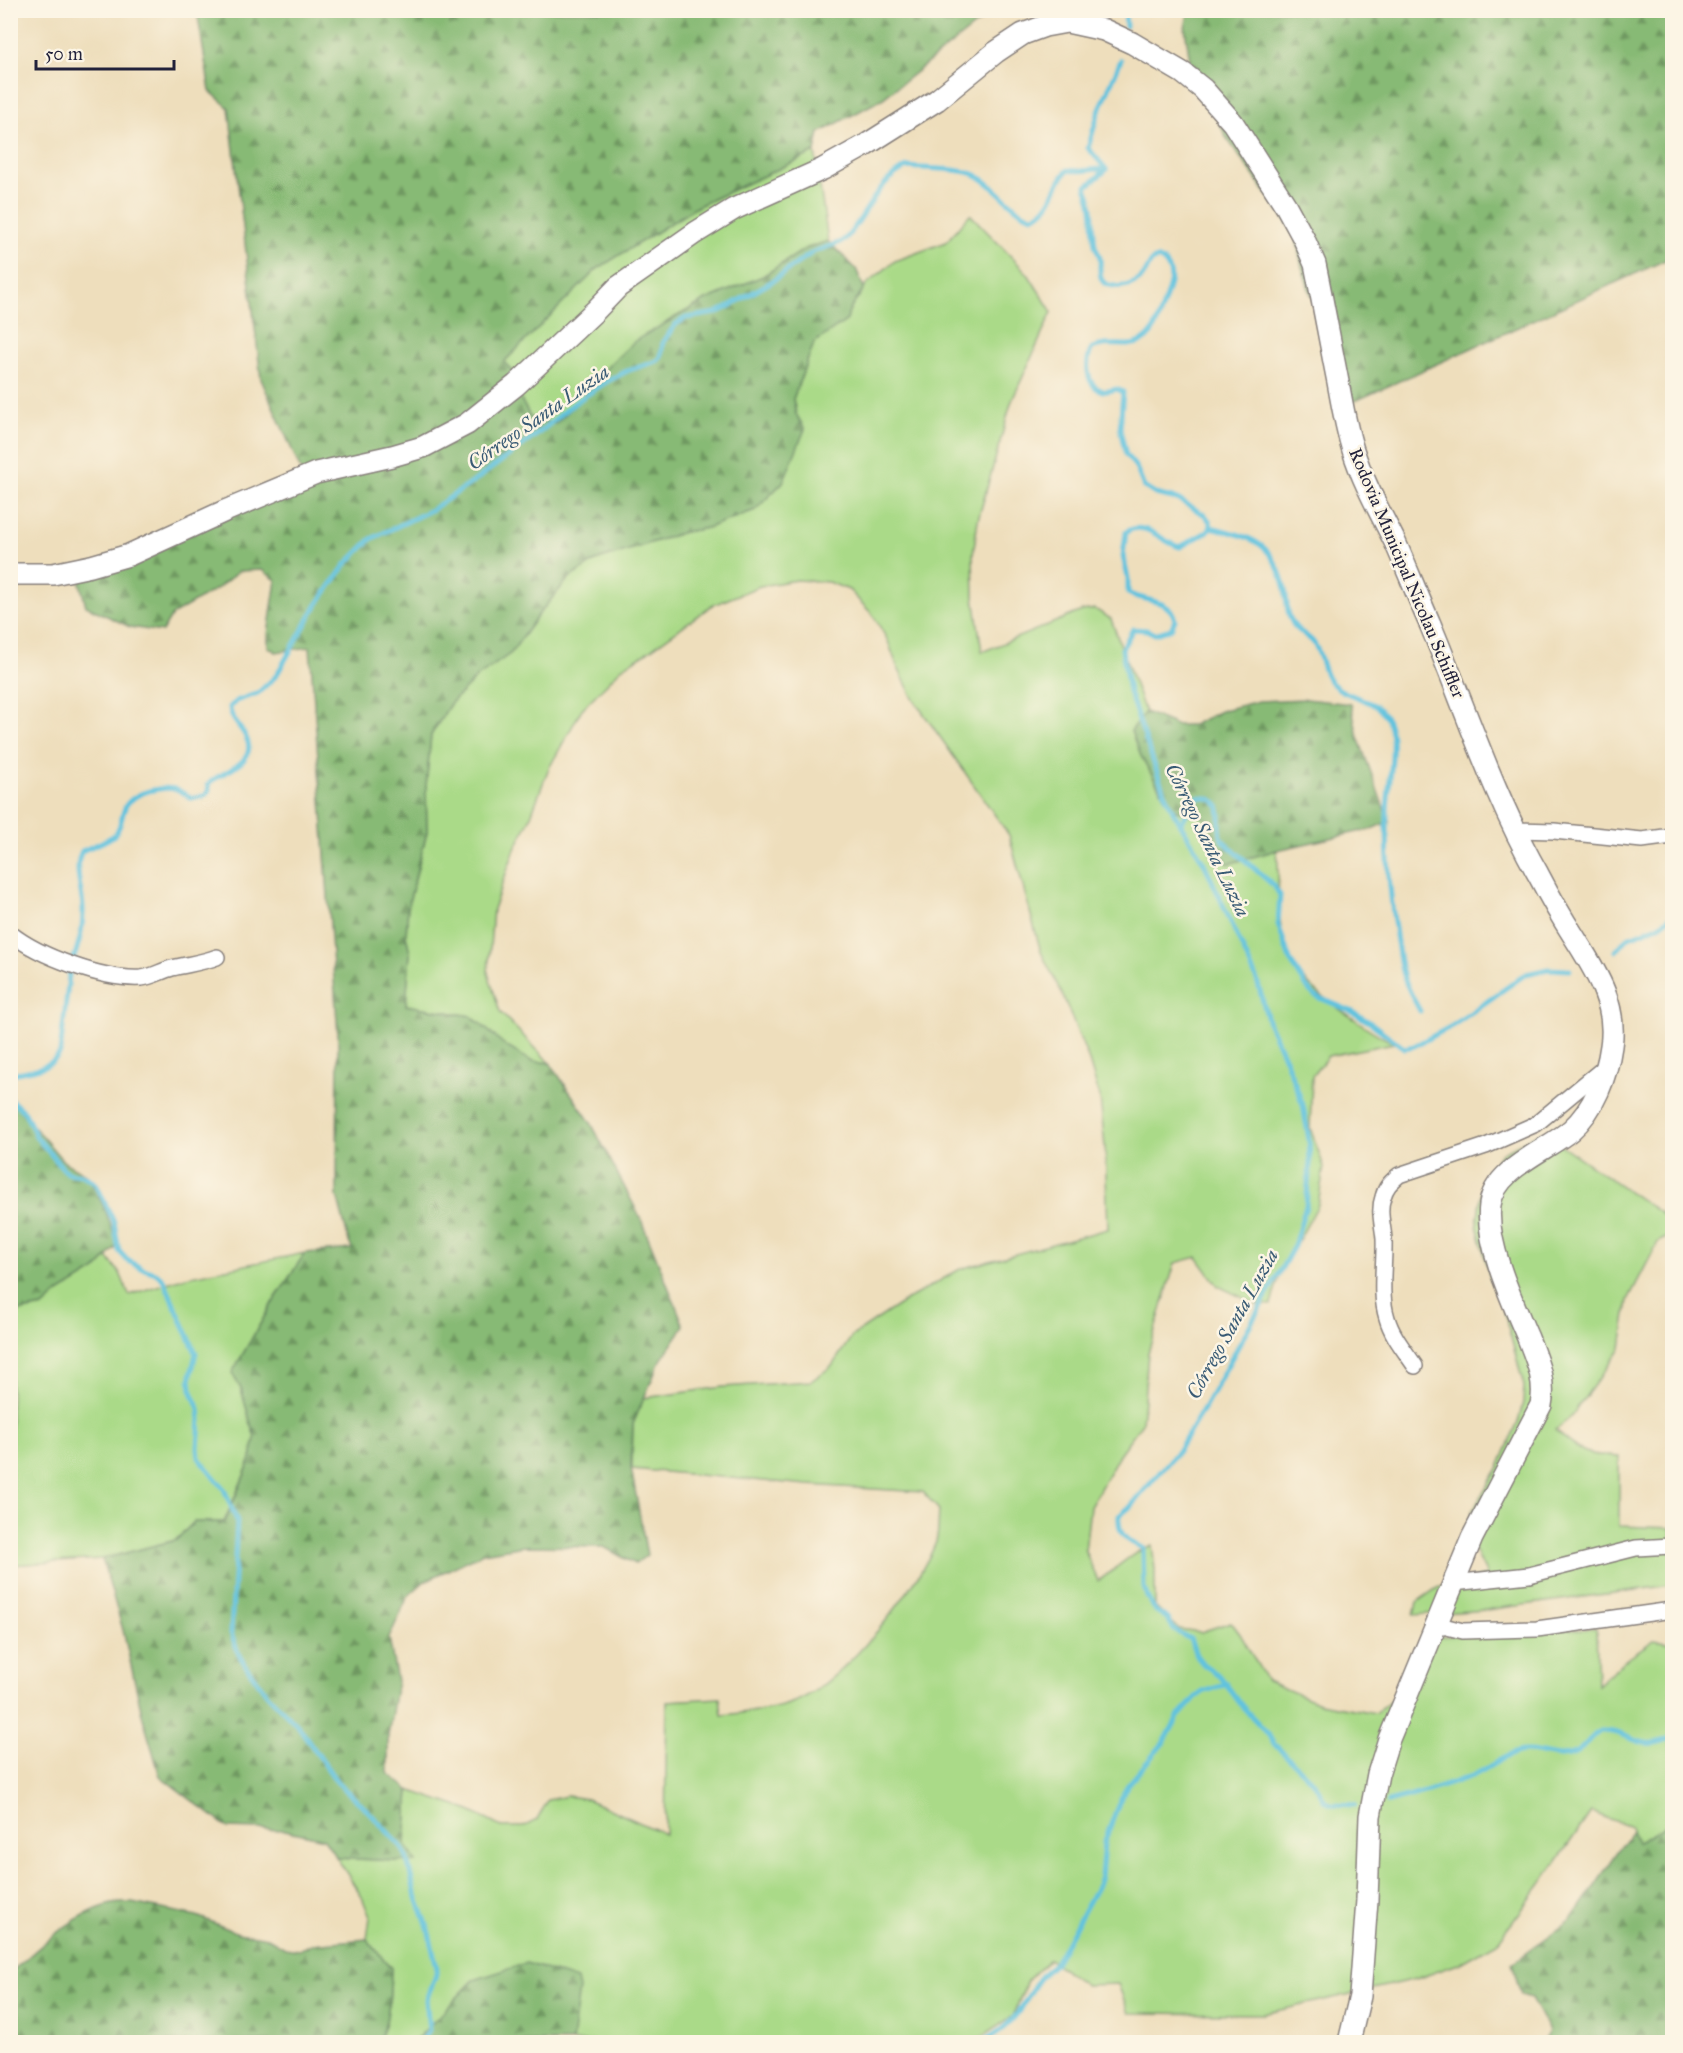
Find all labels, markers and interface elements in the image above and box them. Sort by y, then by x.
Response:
scale bar [36,33,174,71]
text: 50 m [45,43,83,65]
water label: Córrego Santa Luzia [463,359,613,475]
street label: Rodovia Municipal Nicolau Schiffler [1344,445,1470,702]
water label: Córrego Santa Luzia [1161,760,1255,920]
water label: Córrego Santa Luzia [1181,1245,1283,1403]

